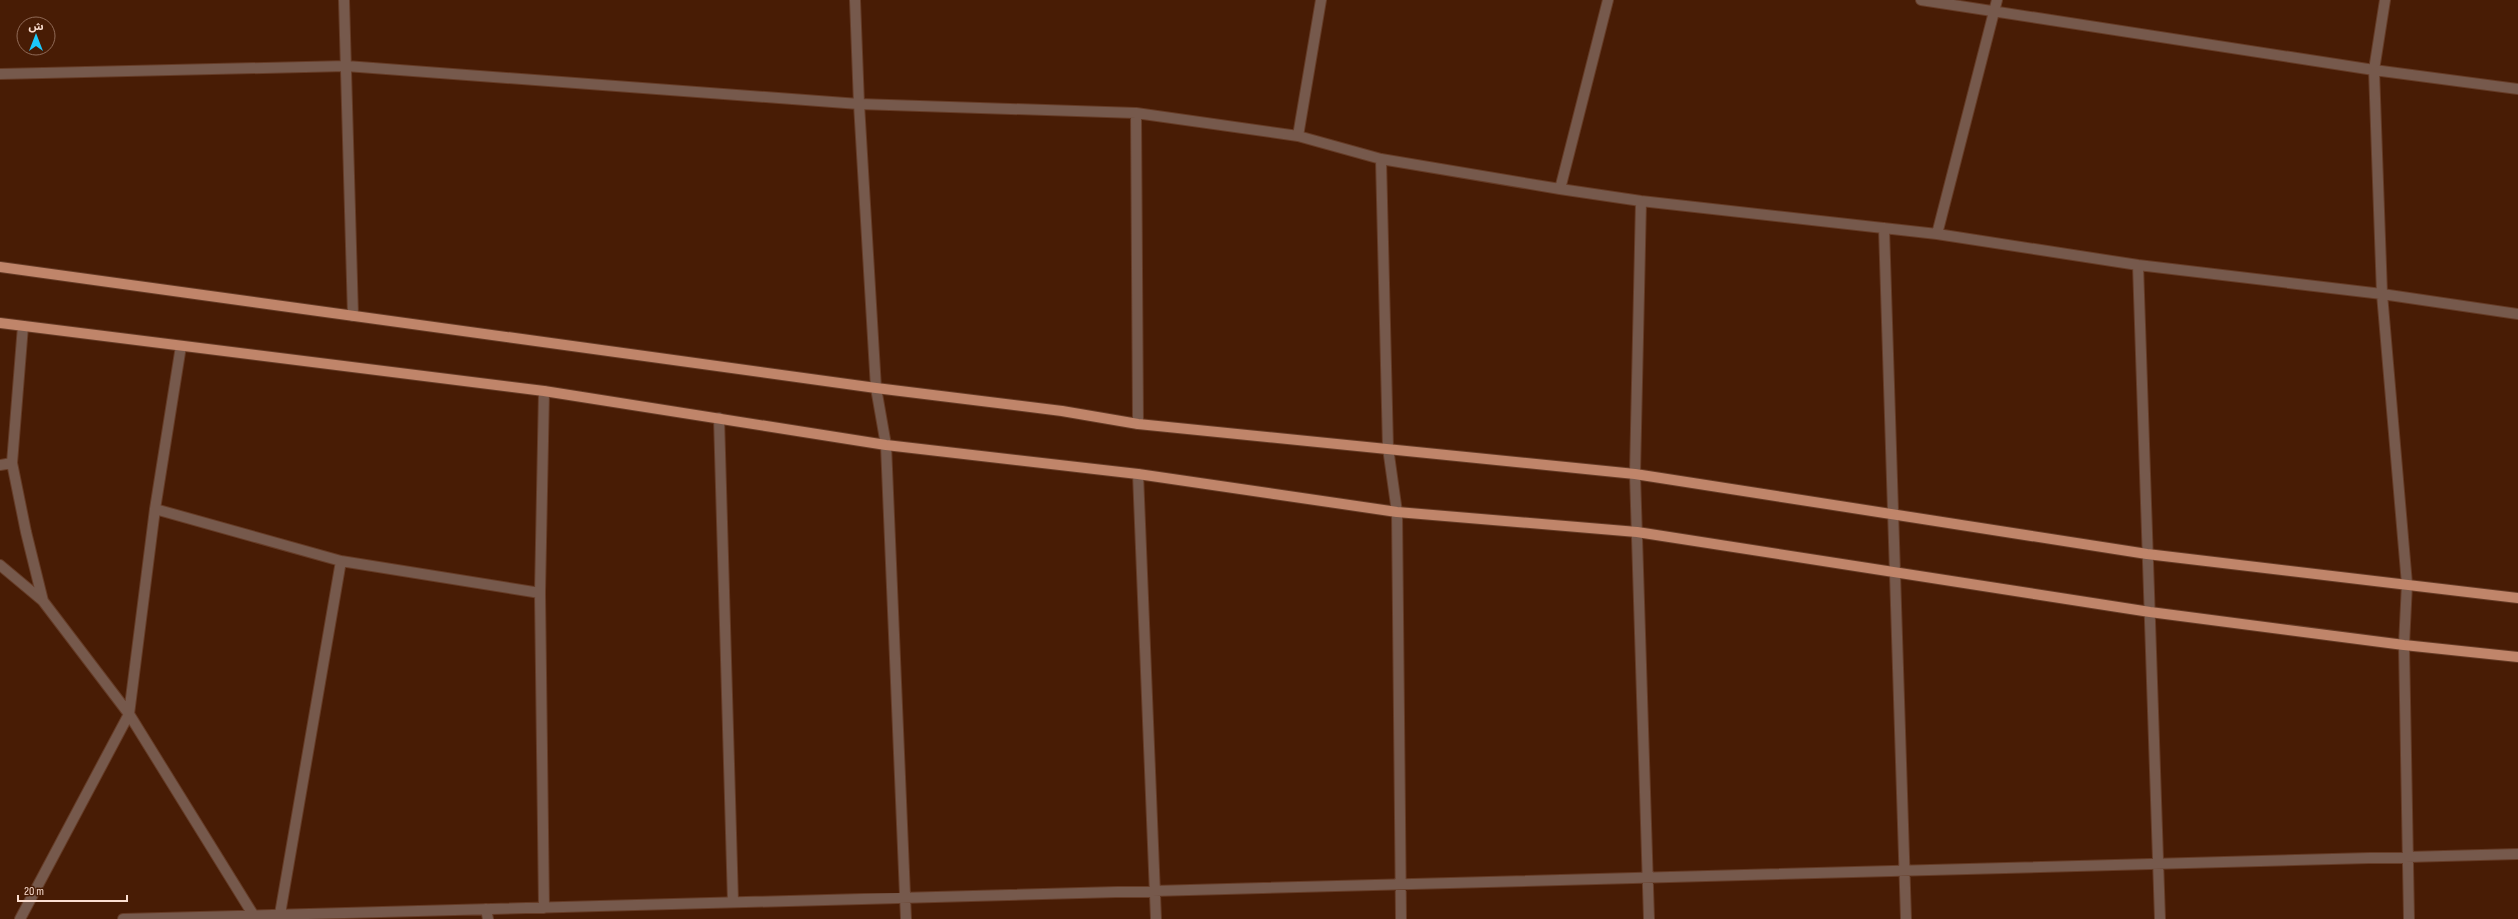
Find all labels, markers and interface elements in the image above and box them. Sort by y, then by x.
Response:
north arrow [16,16,56,56]
text: ش [28,20,44,33]
scale bar [18,877,127,903]
text: 20 m [24,884,44,899]

